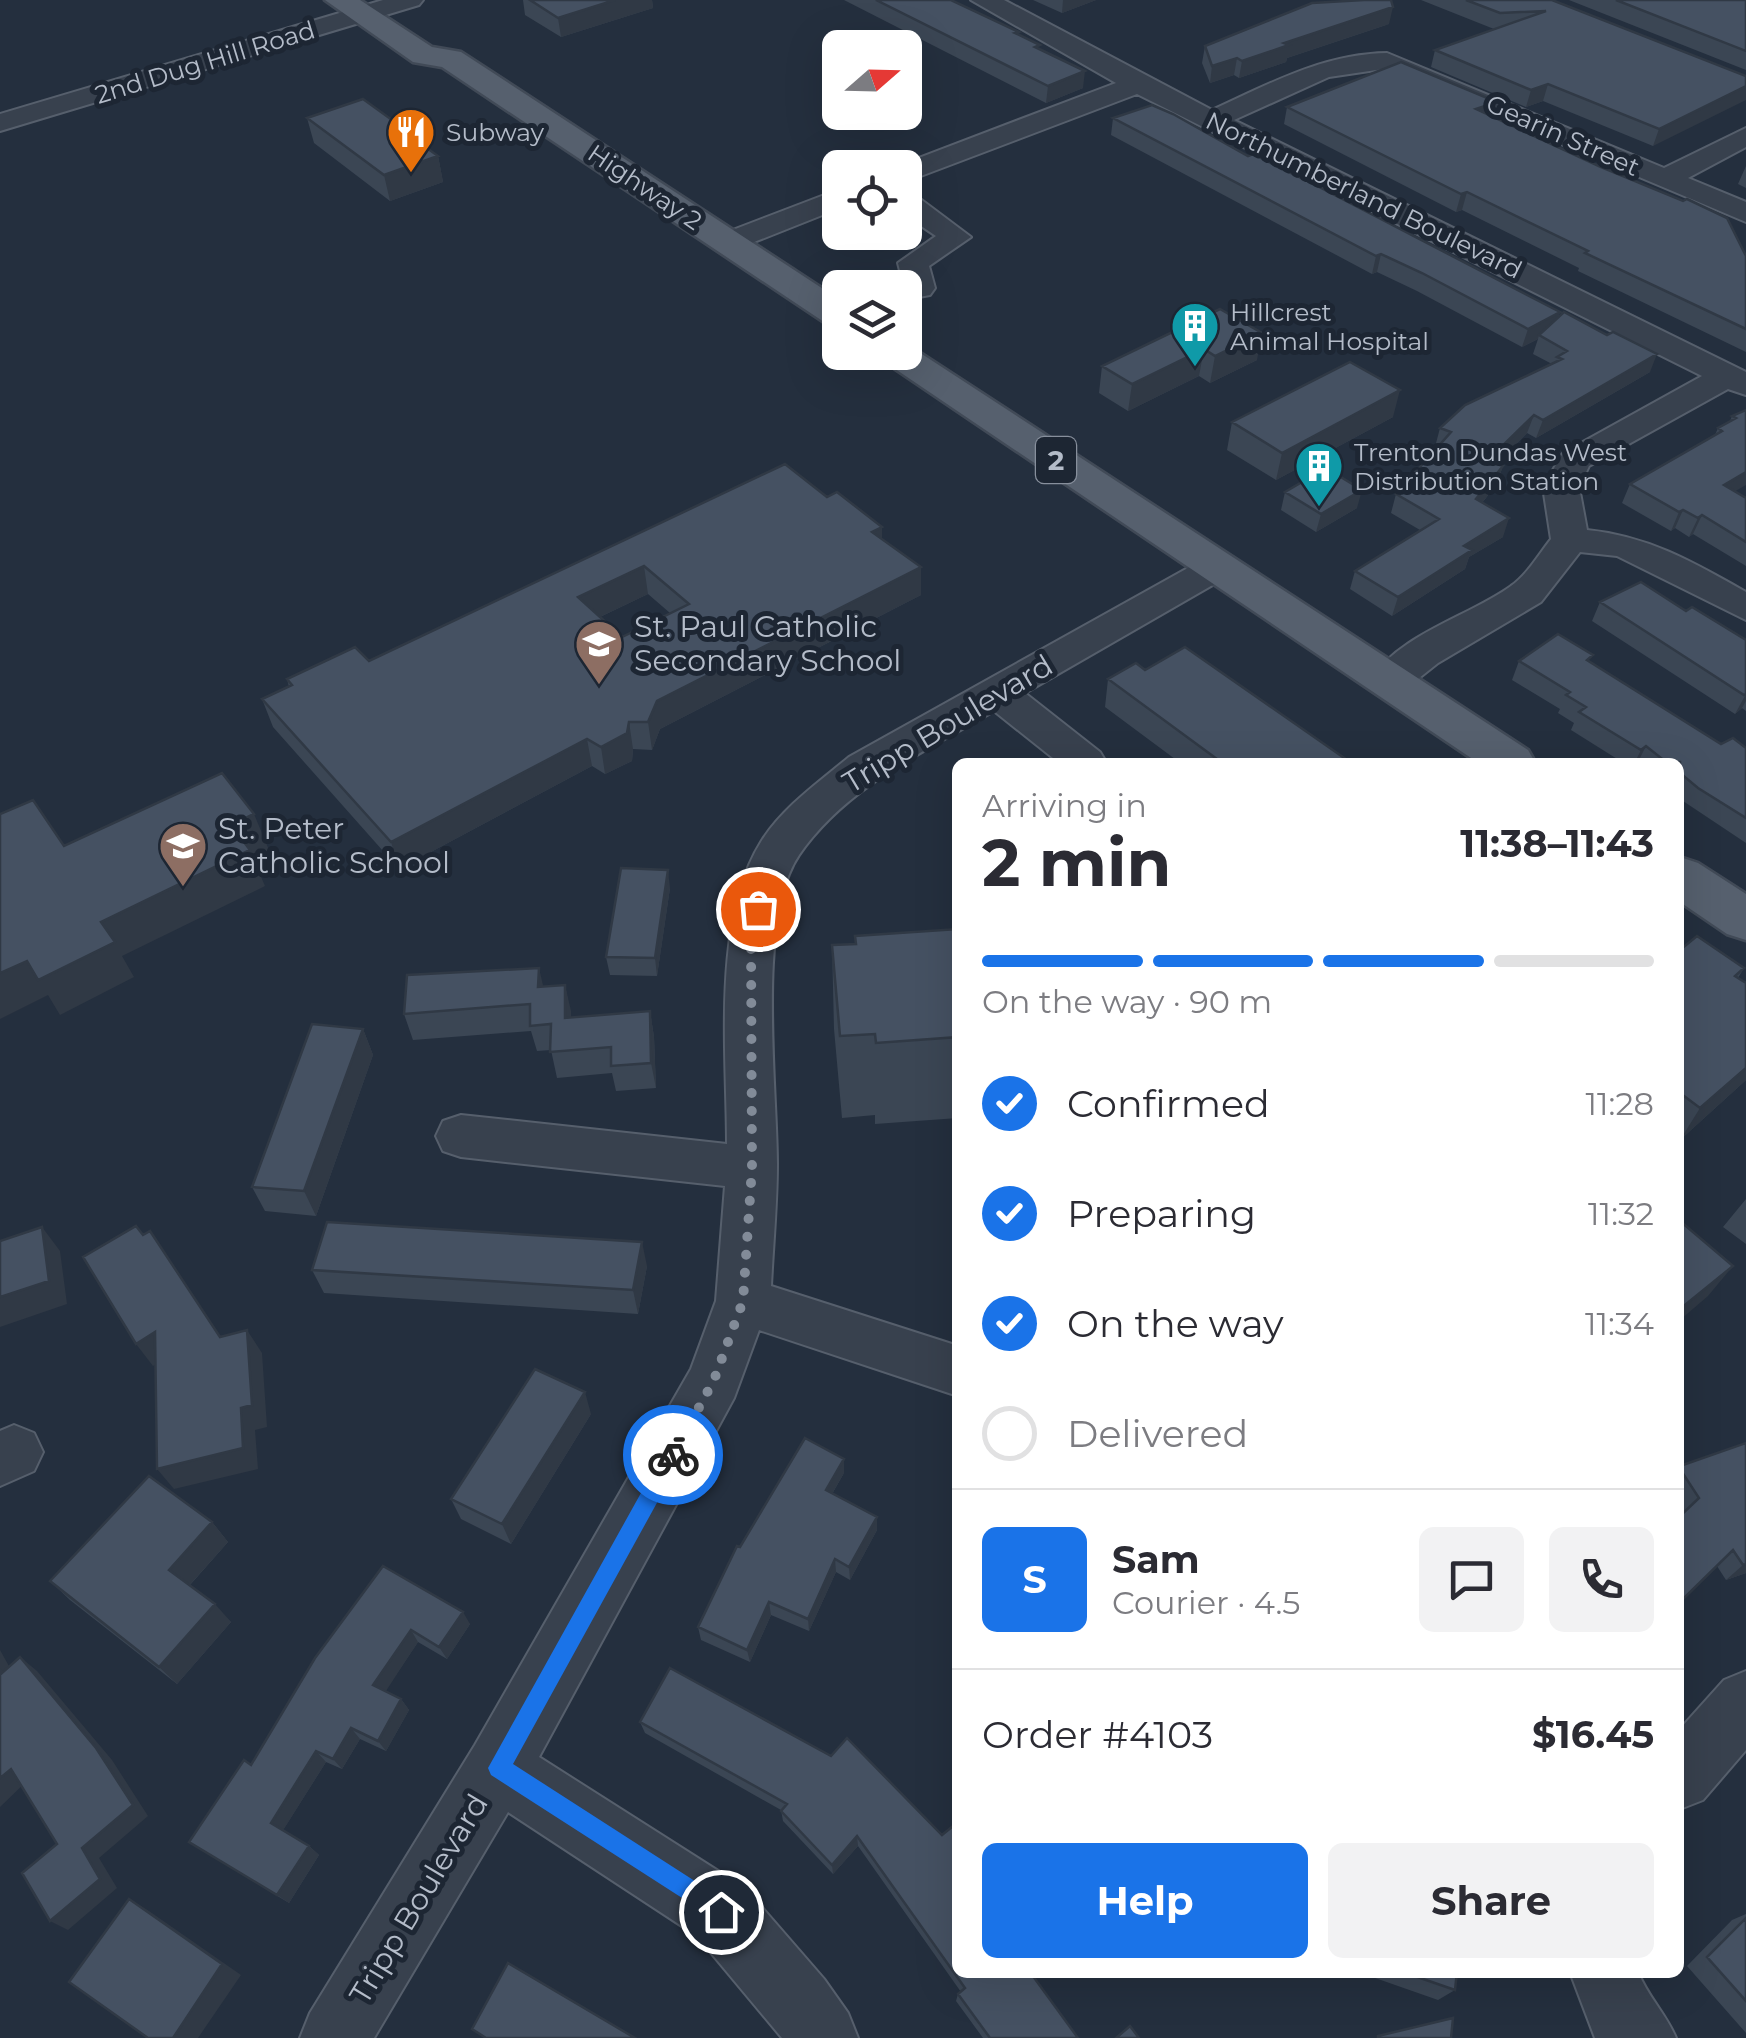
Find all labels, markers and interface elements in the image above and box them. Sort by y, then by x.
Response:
street label: 2nd Dug Hill Road [92,14,318,110]
north arrow [822,30,922,130]
map controls [822,30,922,370]
street label: Gearin Street [1482,88,1644,182]
street label: Northumberland Boulevard [1201,105,1527,285]
restaurant icon: Subway [385,106,437,174]
place label: Subway [446,117,545,147]
street label: Highway 2 [582,138,708,236]
button: locate [822,150,922,250]
button: layers [822,270,922,370]
place label: Hillcrest Animal Hospital [1230,297,1429,356]
building icon: Hillcrest Animal Hospital [1169,300,1221,368]
road number: 2 [1036,437,1076,483]
place label: Trenton Dundas West Distribution Station [1354,437,1627,496]
building icon: Trenton Dundas West Distribution Station [1293,440,1345,508]
place label: St. Paul Catholic Secondary School [634,608,901,679]
school or university icon: St. Paul Catholic Secondary School [573,618,625,686]
street label: Tripp Boulevard [836,646,1059,801]
text: Arriving in [982,786,1147,825]
place label: St. Peter Catholic School [218,810,450,881]
school or university icon: St. Peter Catholic School [157,820,209,888]
text: 11:38–11:43 [1460,820,1654,867]
text: 2 min [982,823,1171,902]
pin [716,867,801,952]
icon: bag [731,882,786,937]
text: On the way · 90 m [982,982,1272,1021]
icon: check [982,1076,1037,1131]
text: Confirmed [1067,1080,1270,1127]
text: 11:28 [1586,1084,1654,1123]
icon: check [982,1186,1037,1241]
text: Preparing [1067,1190,1256,1237]
text: 11:32 [1588,1194,1654,1233]
icon: check [982,1296,1037,1351]
text: On the way [1067,1300,1284,1347]
text: 11:34 [1585,1304,1654,1343]
courier [623,1405,723,1505]
text: Delivered [1067,1410,1248,1457]
icon: bike [646,1428,701,1483]
button: chat [1419,1527,1524,1632]
button: phone [1549,1527,1654,1632]
text: Sam [1112,1536,1200,1583]
text: S [1022,1556,1047,1603]
text: Courier · 4.5 [1112,1583,1300,1622]
text: Order #4103 [982,1711,1213,1758]
text: $16.45 [1532,1711,1654,1758]
street label: Tripp Boulevard [341,1787,496,2010]
button: Help [982,1843,1308,1958]
button: Share [1328,1843,1654,1958]
pin [679,1870,764,1955]
icon: home [694,1885,749,1940]

